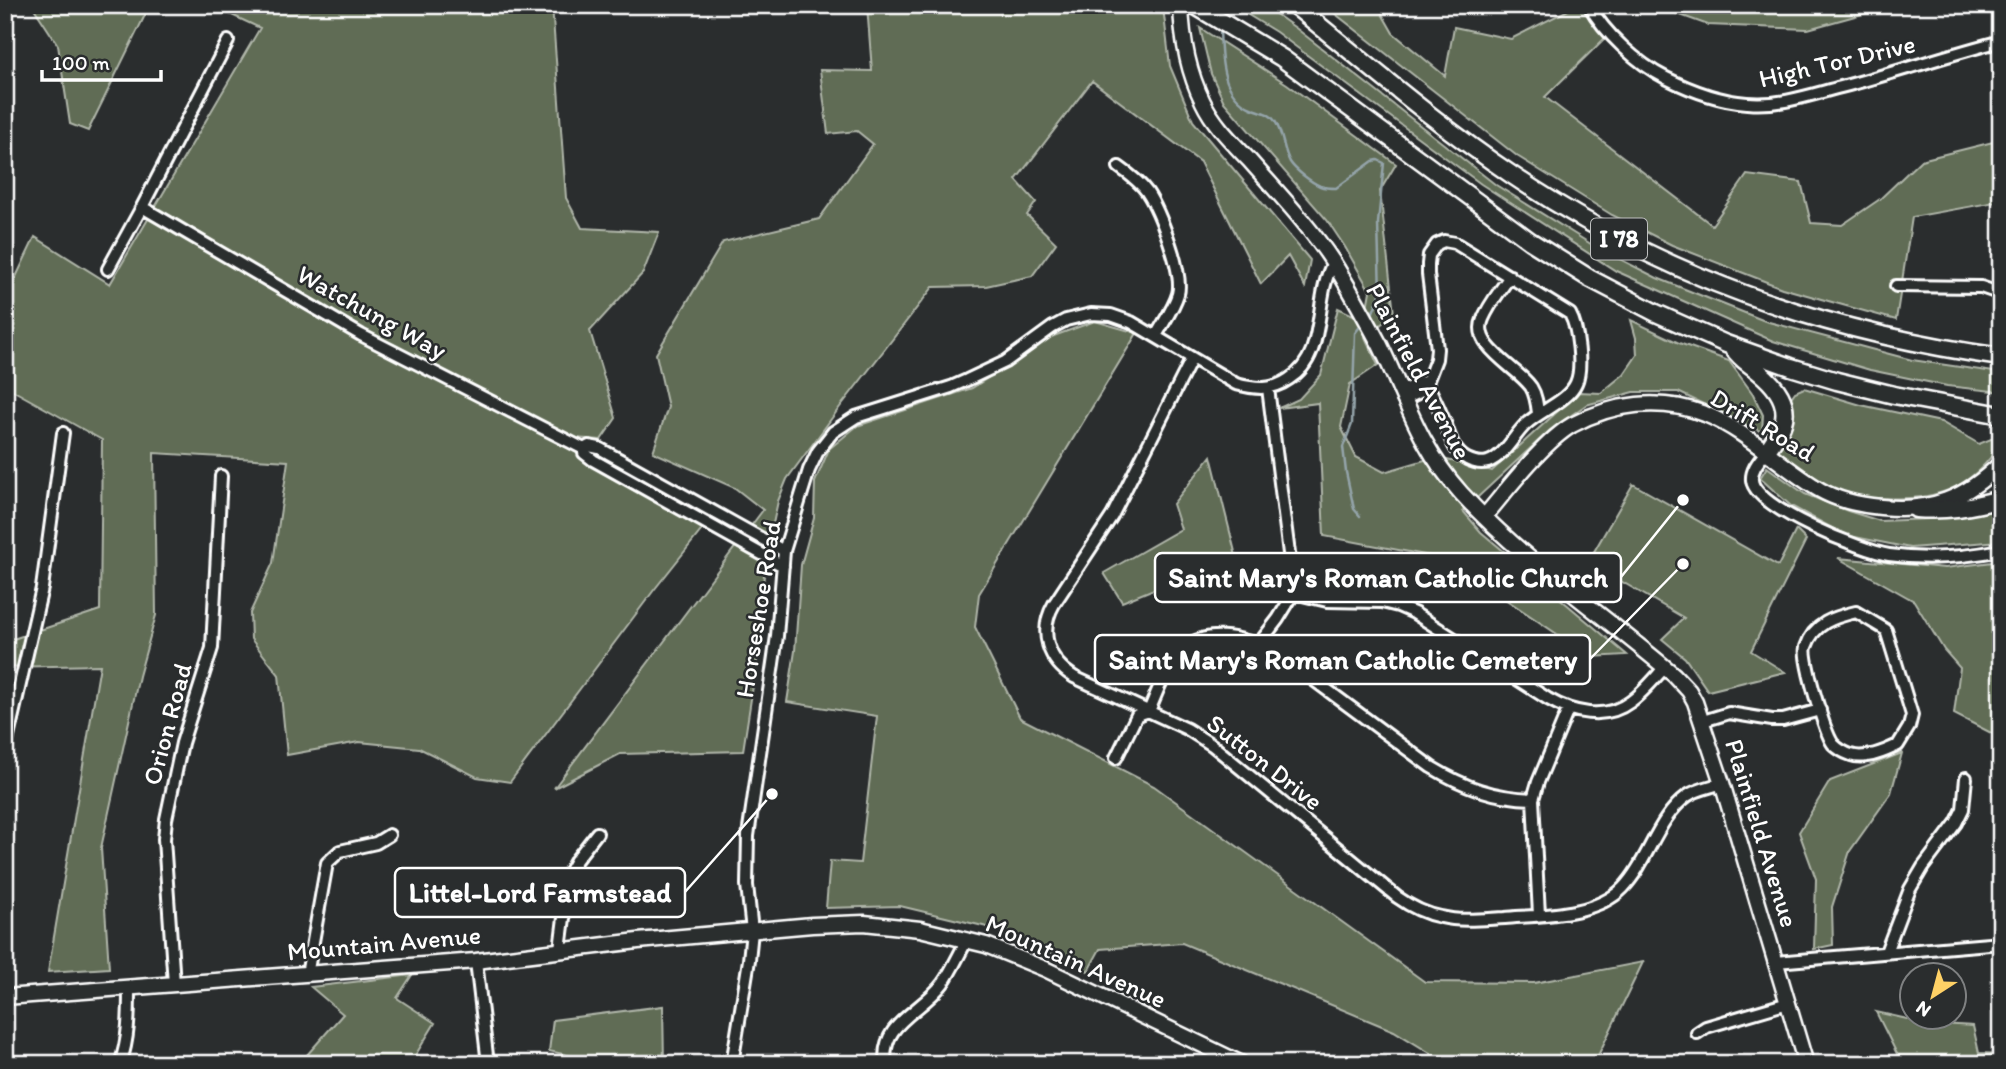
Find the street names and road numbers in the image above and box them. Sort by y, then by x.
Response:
street label: High Tor Drive [1756,27,1918,95]
road number: I 78 [1591,219,1647,260]
street label: Watchung Way [292,258,452,366]
street label: Plainfield Avenue [1359,277,1479,465]
street label: Drift Road [1705,381,1822,469]
street label: Horseshoe Road [728,517,788,700]
street label: Orion Road [135,659,199,789]
street label: Sutton Drive [1201,707,1329,817]
street label: Plainfield Avenue [1718,735,1806,931]
street label: Mountain Avenue [981,907,1171,1015]
street label: Mountain Avenue [286,919,482,967]

